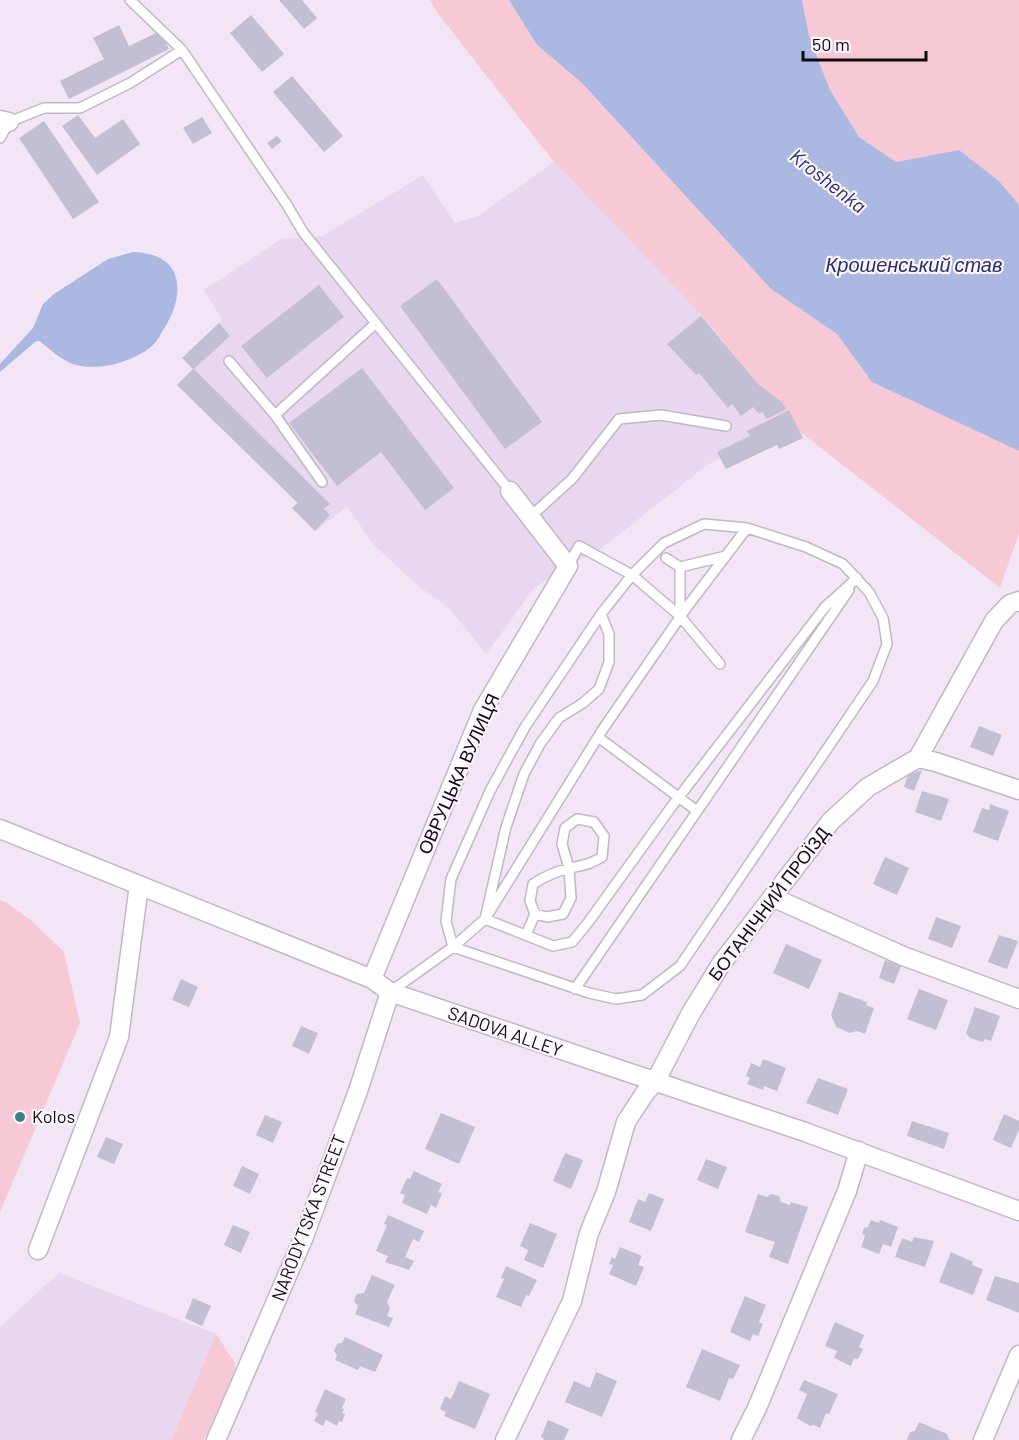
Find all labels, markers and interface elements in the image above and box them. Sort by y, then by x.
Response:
scale bar [803,24,926,62]
text: 50 m [812,33,850,55]
water label: Kroshenka [786,143,871,217]
water label: Крошенський став [826,252,1002,276]
street label: ОВРУЦЬКА ВУЛИЦЯ [413,690,503,857]
street label: БОТАНІЧНИЙ ПРОЇЗД [703,822,833,985]
street label: SADOVA ALLEY [445,1001,565,1061]
place label: Kolos [32,1105,75,1127]
marker: Kolos [13,1110,27,1124]
street label: NARODYTSKA STREET [266,1131,350,1304]

